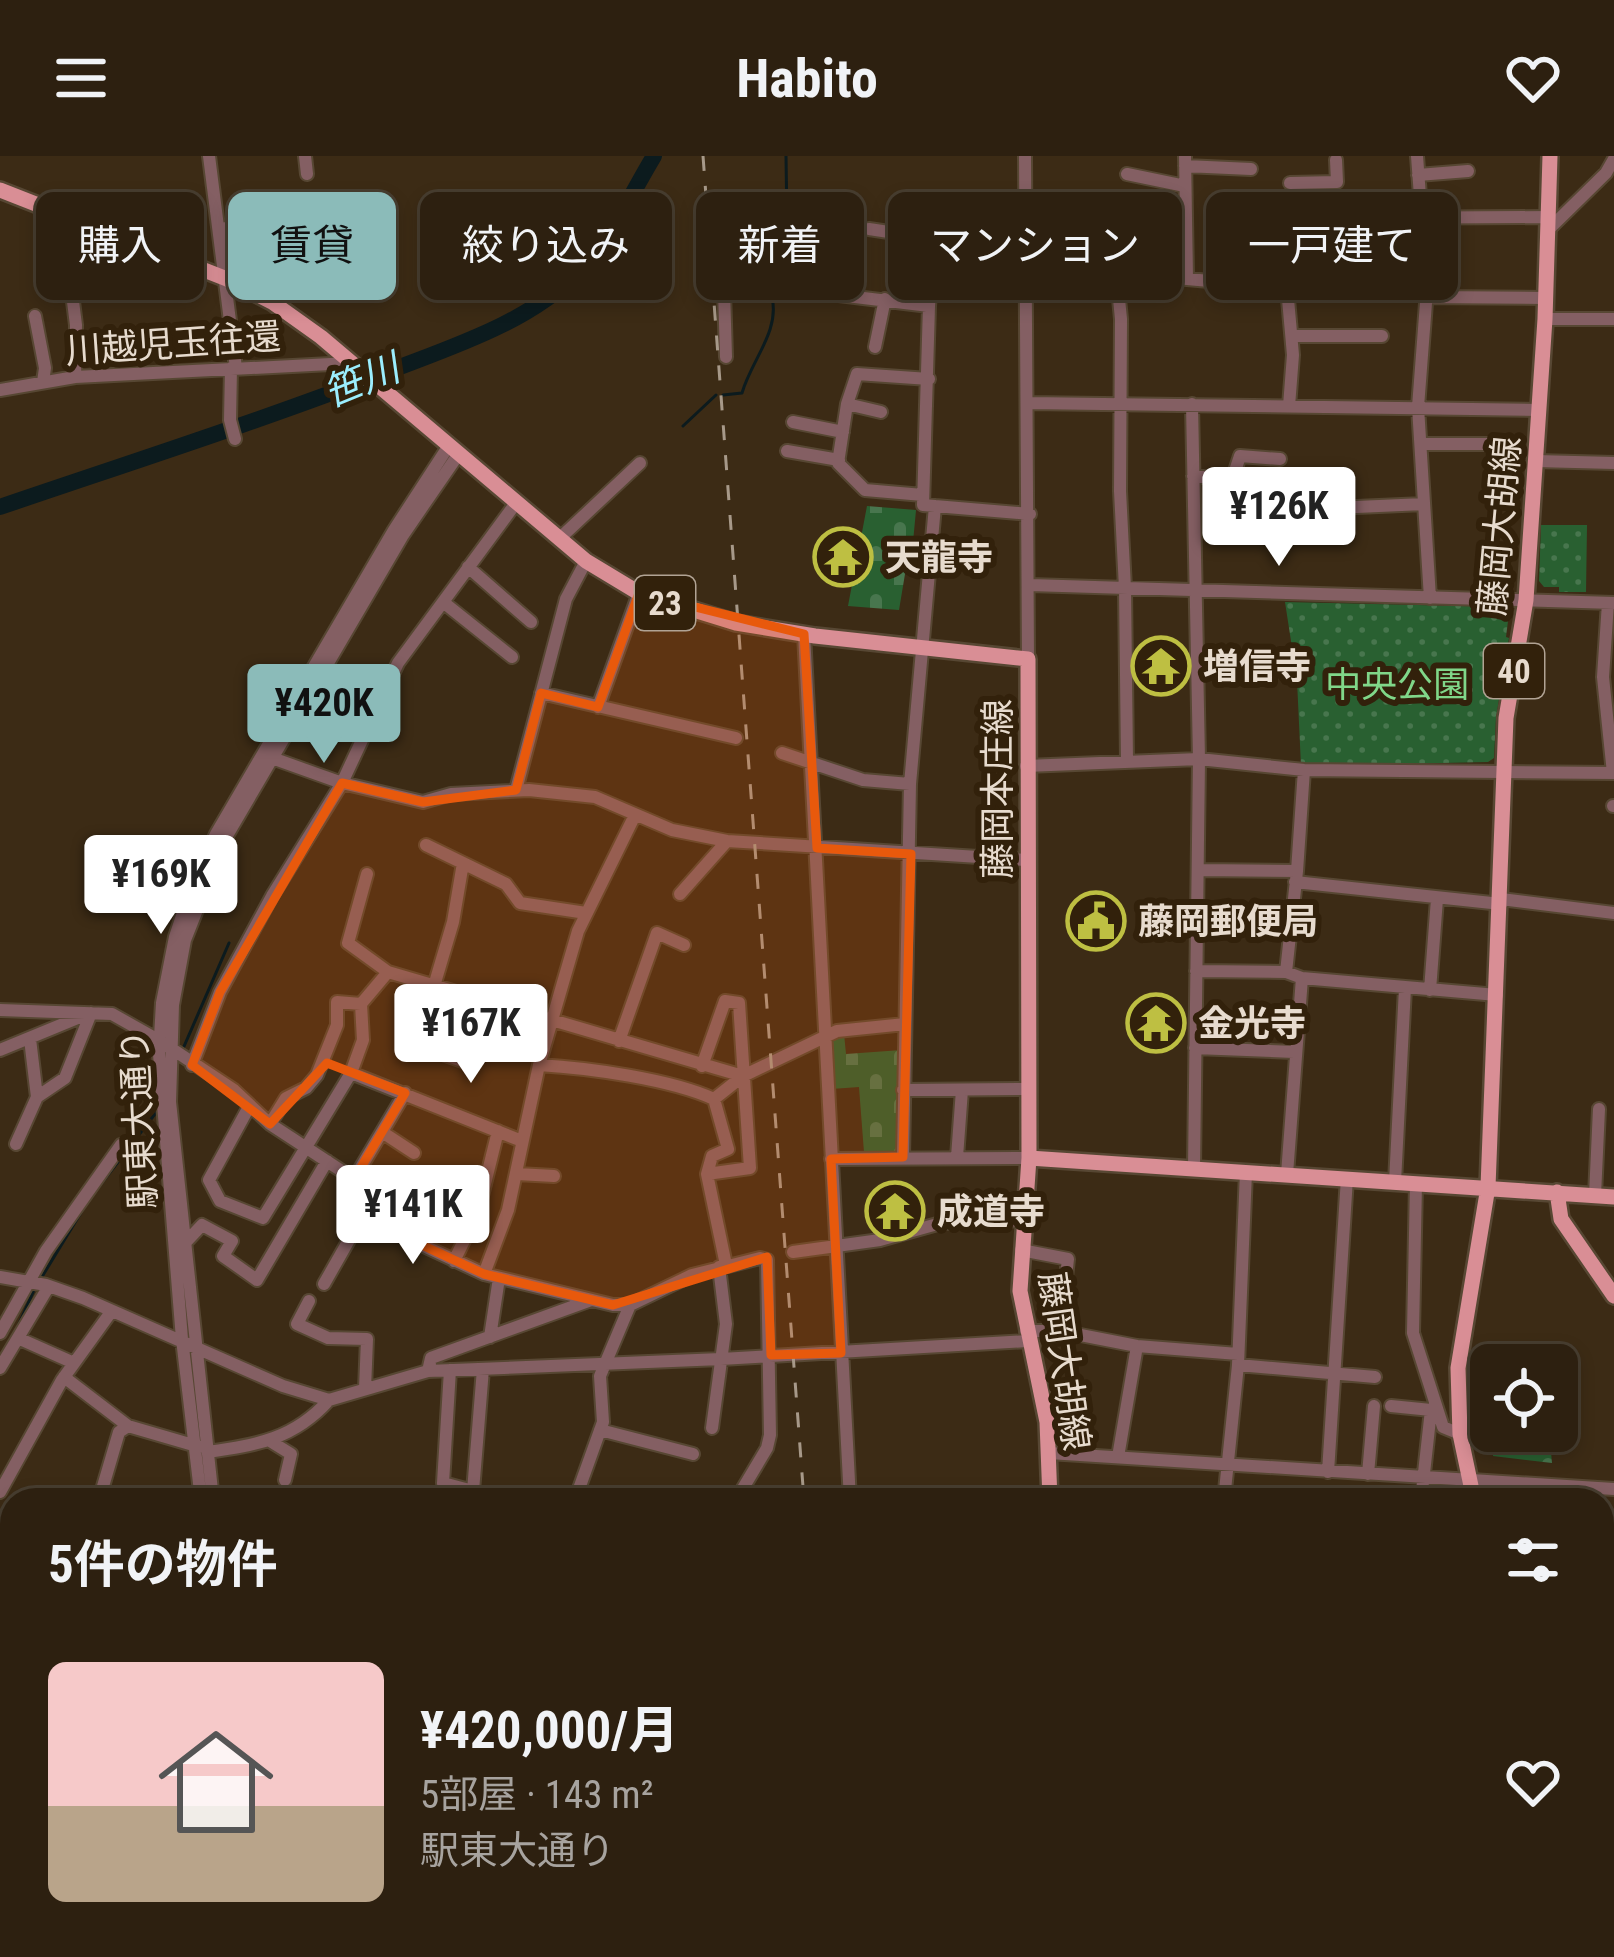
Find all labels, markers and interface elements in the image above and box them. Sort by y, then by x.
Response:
icon: menu [48,45,114,111]
icon: heart [1500,45,1566,111]
text: Habito [736,47,878,110]
chip: 購入 [36,192,204,300]
chip: 賃貸 [228,192,396,300]
chip: 絞り込み [420,192,672,300]
chip: 新着 [696,192,864,300]
chip: マンション [888,192,1182,300]
chip: 一戸建て [1206,192,1458,300]
street label: 川越児玉往還 [64,316,282,372]
water label: 笹川 [317,343,410,417]
street label: 藤岡大胡線 [1471,435,1529,618]
pin: ¥126K [1195,467,1363,569]
text: ¥126K [1229,483,1329,529]
temple icon: 天龍寺 [812,526,874,588]
place label: 天龍寺 [885,537,993,579]
road number: 23 [635,576,695,630]
temple icon: 増信寺 [1130,635,1192,697]
road number: 40 [1484,644,1544,698]
place label: 増信寺 [1203,646,1311,688]
pin: ¥420K [240,664,408,766]
park label: 中央公園 [1325,664,1469,706]
text: ¥420K [274,680,374,726]
street label: 藤岡本庄線 [977,699,1019,879]
pin: ¥169K [77,835,245,937]
text: ¥169K [111,851,211,897]
public building icon: 藤岡郵便局 [1065,890,1127,952]
place label: 藤岡郵便局 [1138,901,1318,943]
pin: ¥167K [387,984,555,1086]
temple icon: 金光寺 [1125,992,1187,1054]
text: ¥167K [421,1000,521,1046]
place label: 金光寺 [1198,1003,1306,1045]
street label: 駅東大通り [113,1028,165,1210]
pin: ¥141K [329,1165,497,1267]
temple icon: 成道寺 [864,1180,926,1242]
text: ¥141K [363,1181,463,1227]
place label: 成道寺 [937,1191,1045,1233]
street label: 藤岡大胡線 [1031,1269,1097,1453]
map controls [1470,1344,1578,1452]
button: locate [1470,1344,1578,1452]
icon: filters [1500,1527,1566,1593]
text: 5件の物件 [48,1535,278,1594]
text: ¥420,000/月 [420,1701,679,1760]
icon: home [144,1710,288,1854]
icon: heart [1500,1749,1566,1815]
text: 5部屋 · 143 m² [420,1772,654,1818]
text: 駅東大通り [420,1828,615,1874]

